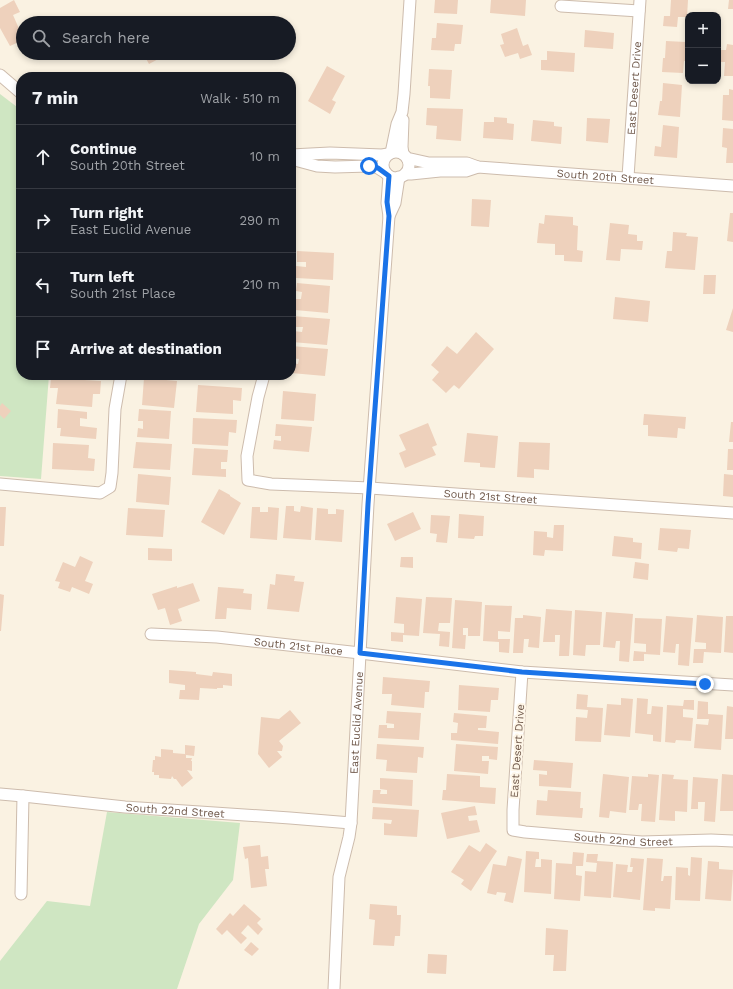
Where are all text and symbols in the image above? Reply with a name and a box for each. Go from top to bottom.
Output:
map controls [685,12,721,84]
button: + [685,12,721,48]
search box [16,16,296,60]
icon: search [30,27,52,49]
text: Search here [62,29,150,47]
street label: East Desert Drive [625,41,644,136]
button: − [685,48,721,84]
text: 7 min [32,88,78,108]
text: Walk · 510 m [200,91,280,106]
text: Continue [70,140,137,158]
icon: ahead [32,146,54,168]
text: 10 m [250,149,280,164]
route start [360,157,378,175]
text: South 20th Street [70,158,185,173]
street label: South 20th Street [556,167,655,187]
text: Turn right [70,204,143,222]
icon: right [32,210,54,232]
text: 290 m [239,213,280,228]
text: East Euclid Avenue [70,222,191,237]
text: Turn left [70,268,134,286]
icon: left [32,274,54,296]
text: 210 m [242,277,280,292]
text: South 21st Place [70,286,176,301]
icon: arrive [32,338,54,360]
text: Arrive at destination [70,340,222,358]
street label: South 21st Street [443,487,538,507]
street label: South 21st Place [253,635,344,658]
street label: East Euclid Avenue [348,671,366,774]
route end [696,675,714,693]
street label: East Desert Drive [508,704,527,798]
street label: South 22nd Street [125,801,225,821]
street label: South 22nd Street [573,830,673,849]

